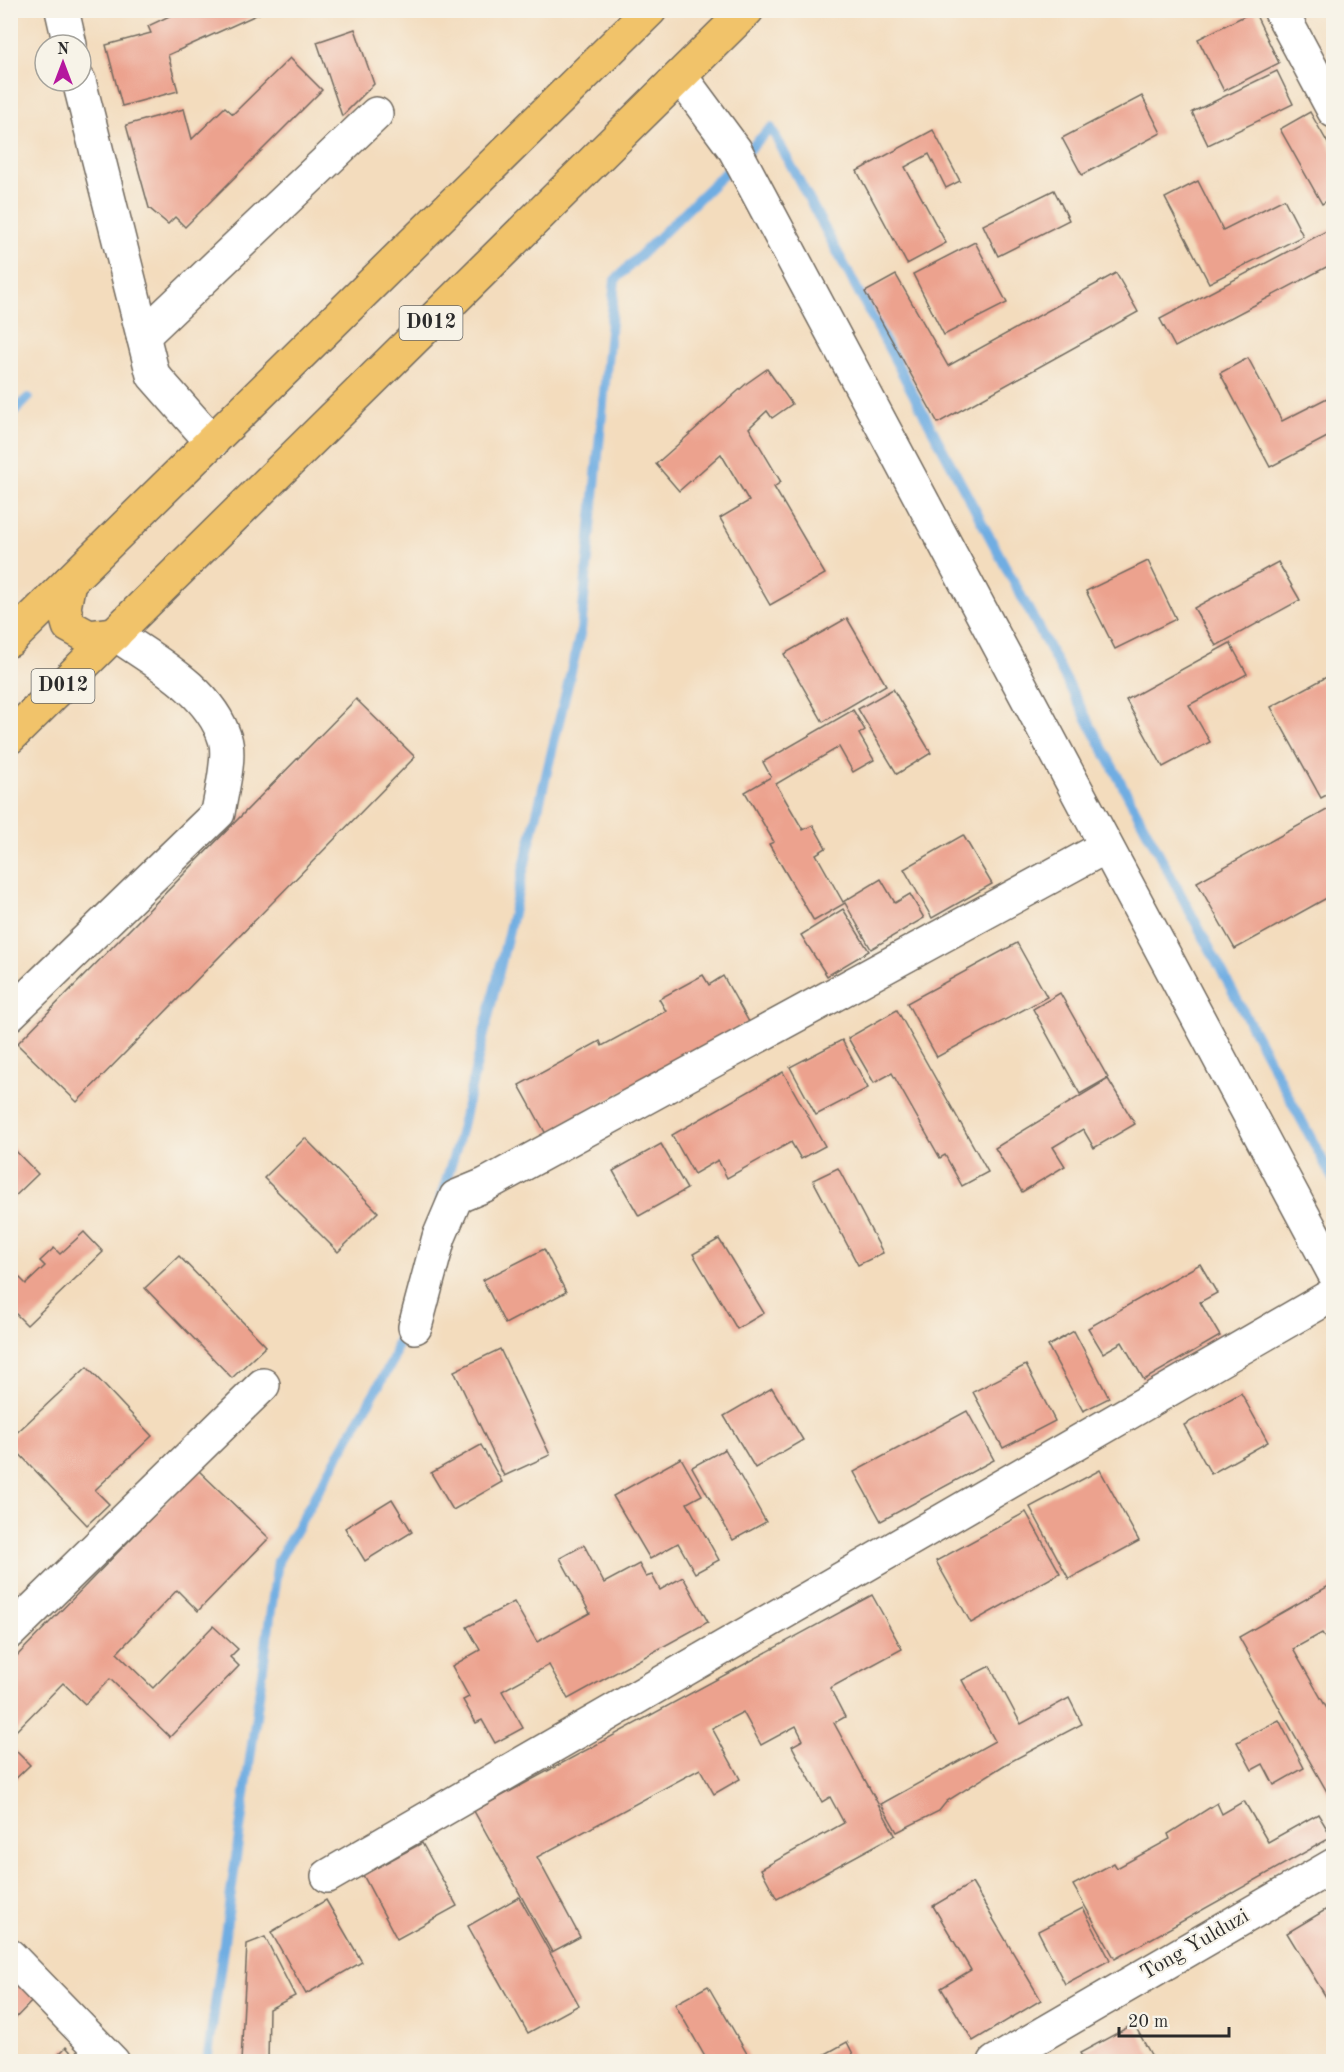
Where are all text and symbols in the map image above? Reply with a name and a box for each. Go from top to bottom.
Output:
north arrow [33,33,93,93]
text: N [57,42,70,58]
road number: D012 [400,306,462,340]
road number: D012 [32,669,94,703]
street label: Tong Yulduzi [1137,1906,1253,1984]
scale bar [1119,2000,1228,2038]
text: 20 m [1128,2013,1168,2031]

